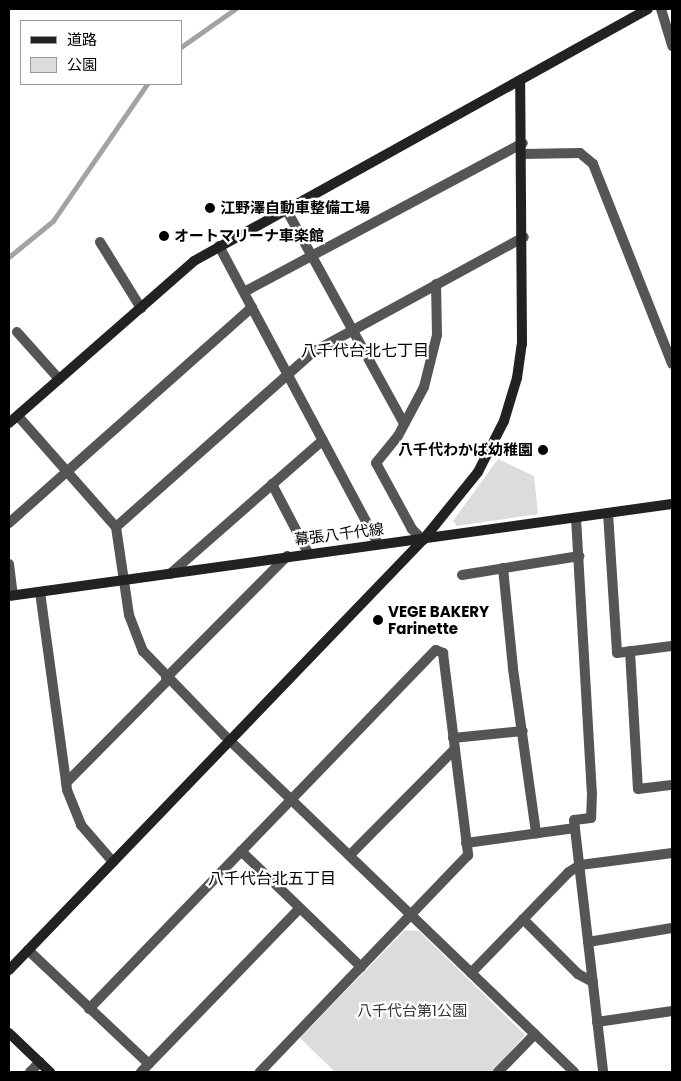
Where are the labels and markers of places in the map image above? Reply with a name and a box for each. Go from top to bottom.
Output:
place label: 江野澤自動車整備工場 [220,199,370,217]
marker: 江野澤自動車整備工場 [204,202,216,214]
place label: オートマリーナ車楽館 [174,227,324,245]
marker: オートマリーナ車楽館 [158,230,170,242]
place label: 八千代わかば幼稚園 [398,441,533,459]
marker: 八千代わかば幼稚園 [537,444,549,456]
place label: VEGE BAKERY Farinette [388,602,489,637]
marker: VEGE BAKERY Farinette [372,614,384,626]

